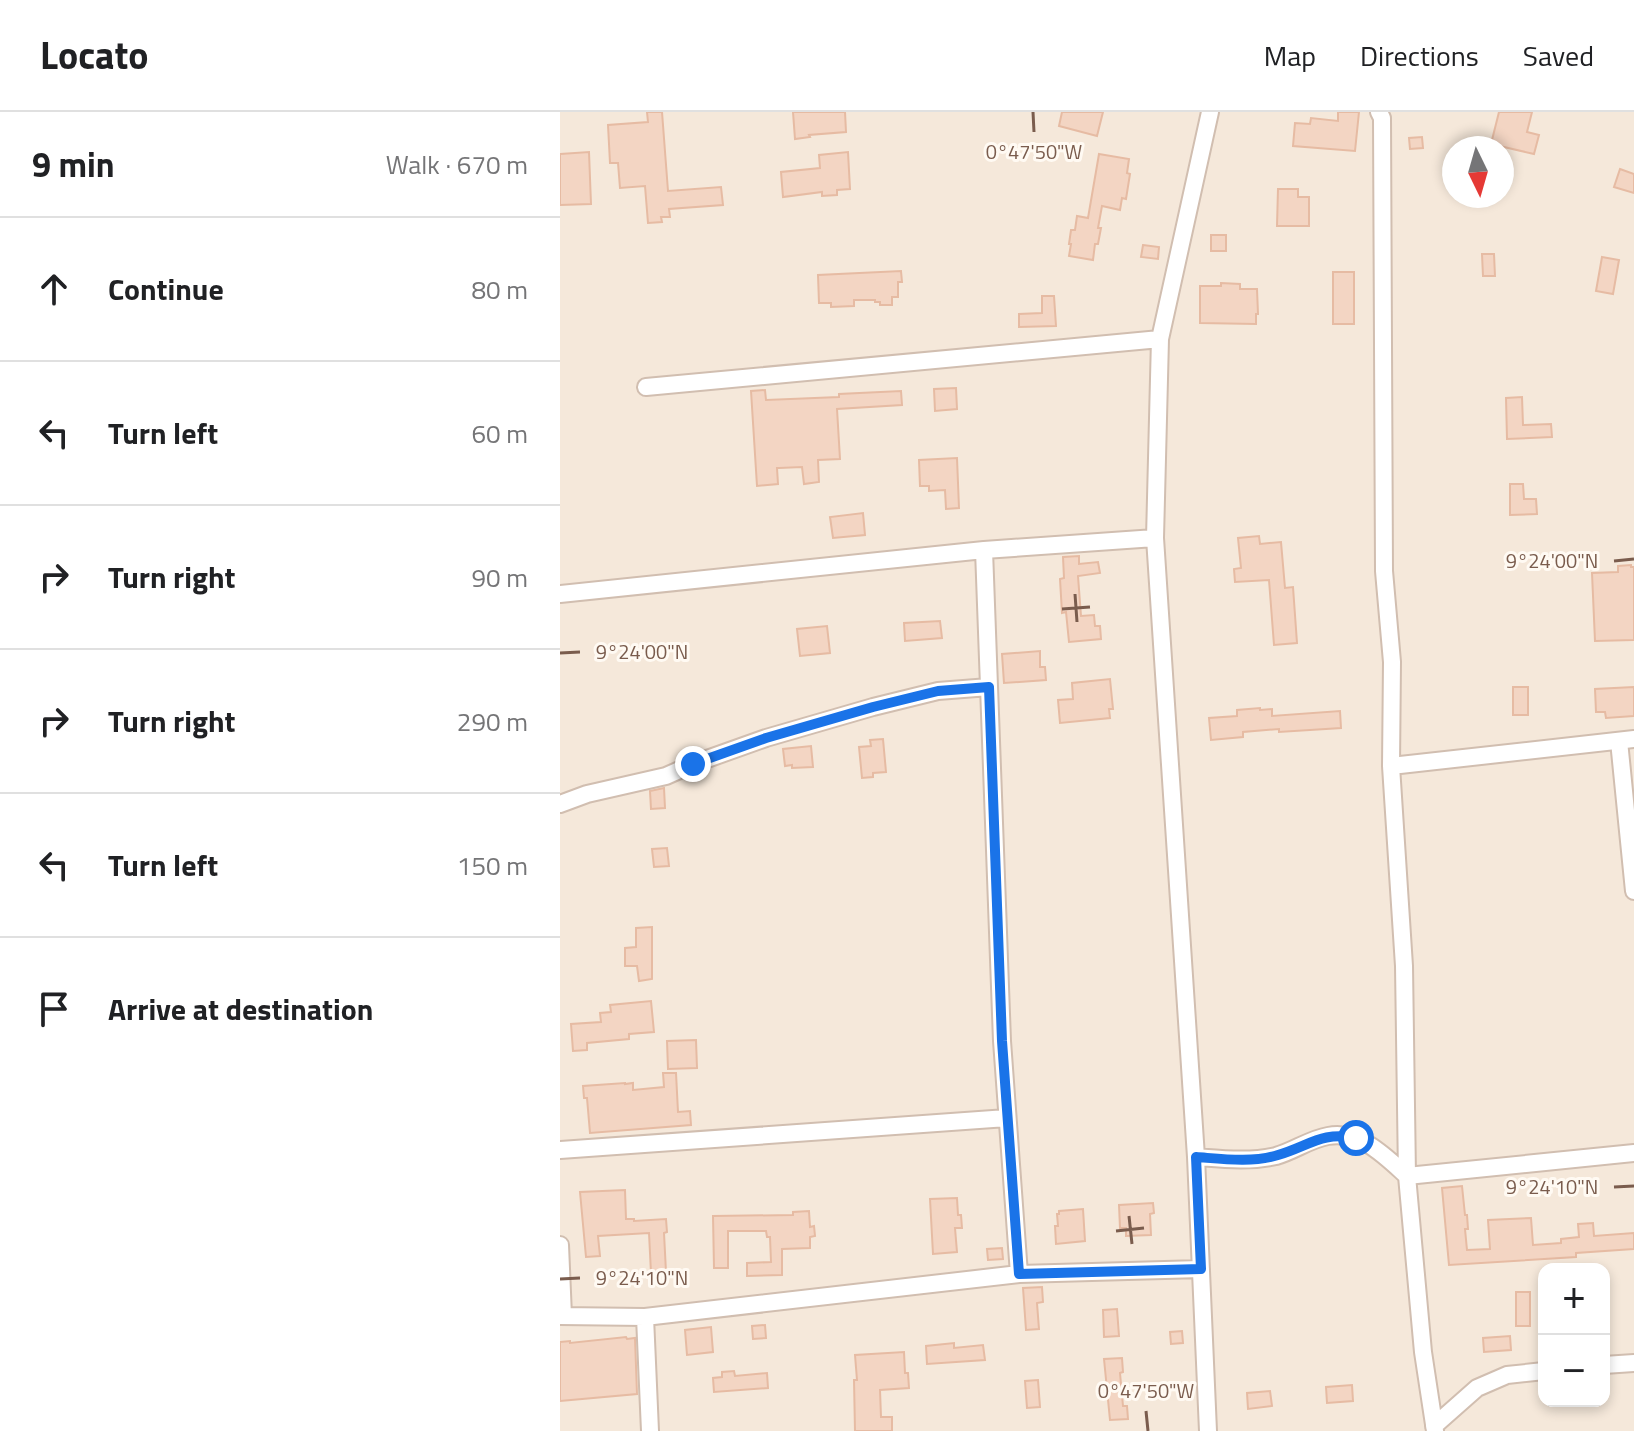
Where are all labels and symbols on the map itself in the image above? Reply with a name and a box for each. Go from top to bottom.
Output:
text: 0°47'50"W [986,136,1083,167]
north arrow [1442,136,1514,208]
text: 9°24'00"N [1506,545,1598,576]
text: 9°24'00"N [596,636,688,667]
route end [675,746,711,782]
route start [1338,1120,1374,1156]
text: 9°24'10"N [1506,1171,1598,1202]
text: 9°24'10"N [596,1262,688,1293]
text: 0°47'50"W [1098,1375,1195,1406]

